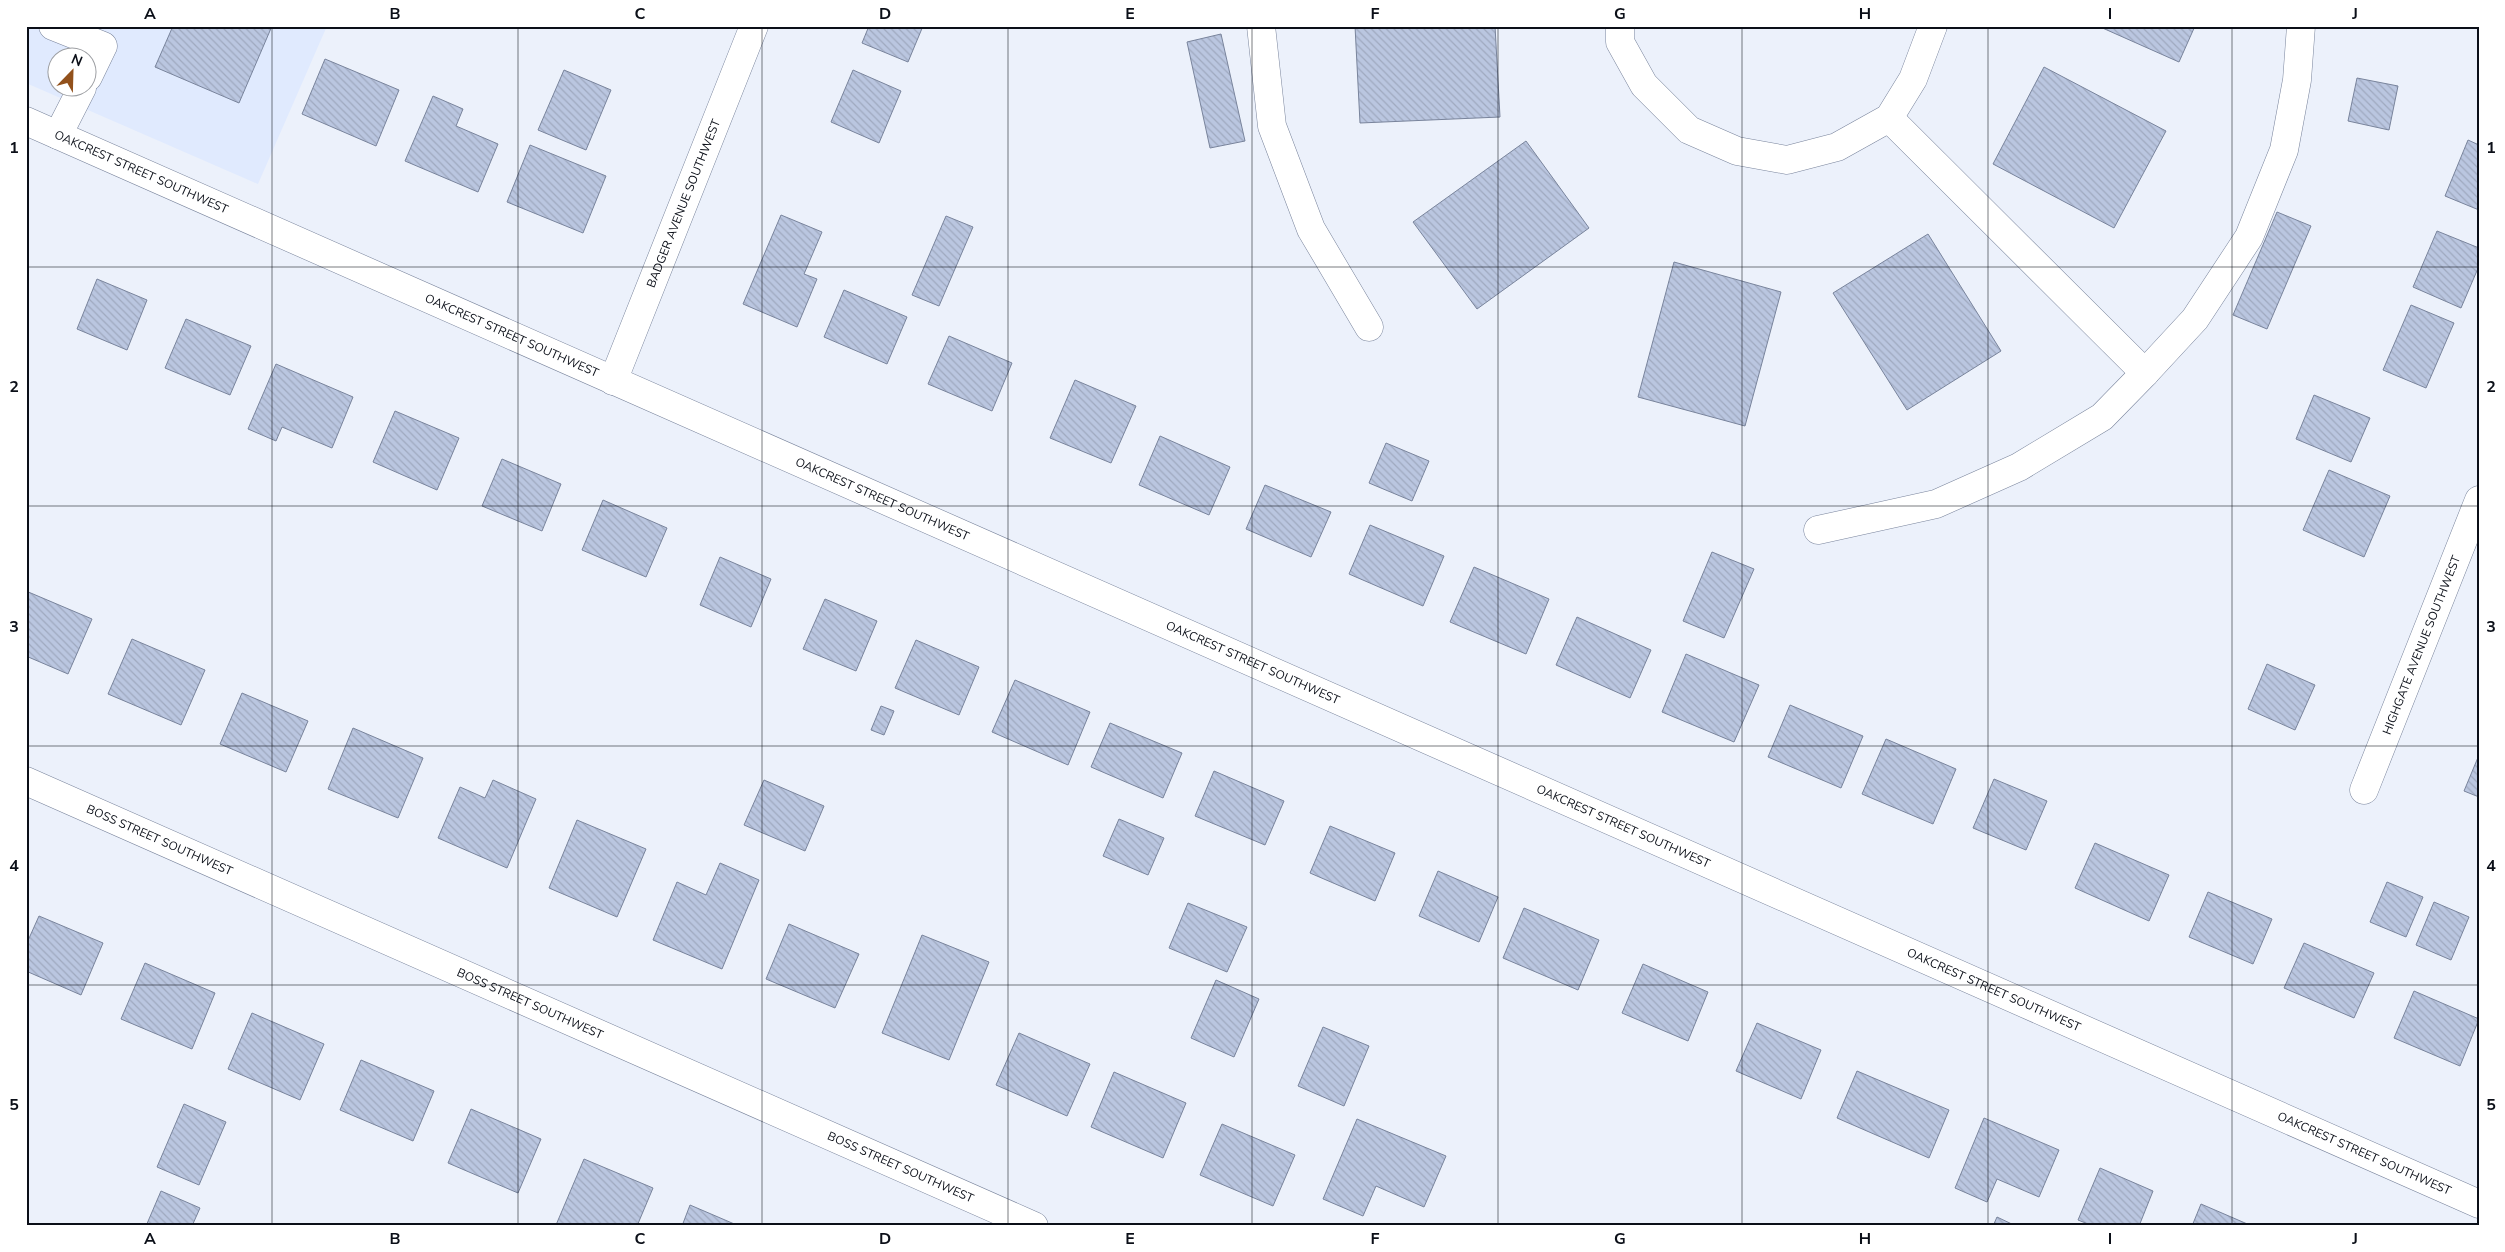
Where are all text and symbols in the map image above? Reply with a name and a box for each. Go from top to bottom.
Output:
text: A [144,3,156,25]
text: B [389,3,401,25]
text: C [635,3,646,25]
text: D [879,3,891,25]
text: E [1125,3,1135,25]
text: F [1371,3,1380,25]
text: G [1614,3,1626,25]
text: H [1859,3,1871,25]
text: I [2108,3,2112,25]
text: J [2351,3,2358,25]
north arrow [48,48,98,98]
text: N [68,50,85,71]
street label: BADGER AVENUE SOUTHWEST [643,116,724,290]
street label: OAKCREST STREET SOUTHWEST [52,127,231,218]
text: 1 [9,137,19,159]
text: 1 [2486,137,2496,159]
street label: OAKCREST STREET SOUTHWEST [422,290,602,381]
text: 2 [9,376,19,398]
text: 2 [2486,376,2496,398]
street label: OAKCREST STREET SOUTHWEST [793,454,972,545]
street label: HIGHGATE AVENUE SOUTHWEST [2379,552,2464,737]
text: 3 [9,616,19,638]
text: 3 [2486,616,2496,638]
street label: OAKCREST STREET SOUTHWEST [1163,617,1343,708]
street label: OAKCREST STREET SOUTHWEST [1534,781,1713,872]
street label: BOSS STREET SOUTHWEST [84,801,236,880]
text: 4 [9,855,19,877]
text: 4 [2486,855,2496,877]
street label: OAKCREST STREET SOUTHWEST [1904,944,2084,1035]
street label: BOSS STREET SOUTHWEST [454,964,606,1043]
text: 5 [9,1094,19,1116]
text: 5 [2486,1094,2496,1116]
street label: OAKCREST STREET SOUTHWEST [2275,1108,2454,1199]
street label: BOSS STREET SOUTHWEST [825,1128,977,1207]
text: A [144,1228,156,1250]
text: B [389,1228,401,1250]
text: C [635,1228,646,1250]
text: D [879,1228,891,1250]
text: E [1125,1228,1135,1250]
text: F [1371,1228,1380,1250]
text: G [1614,1228,1626,1250]
text: H [1859,1228,1871,1250]
text: I [2108,1228,2112,1250]
text: J [2351,1228,2358,1250]

